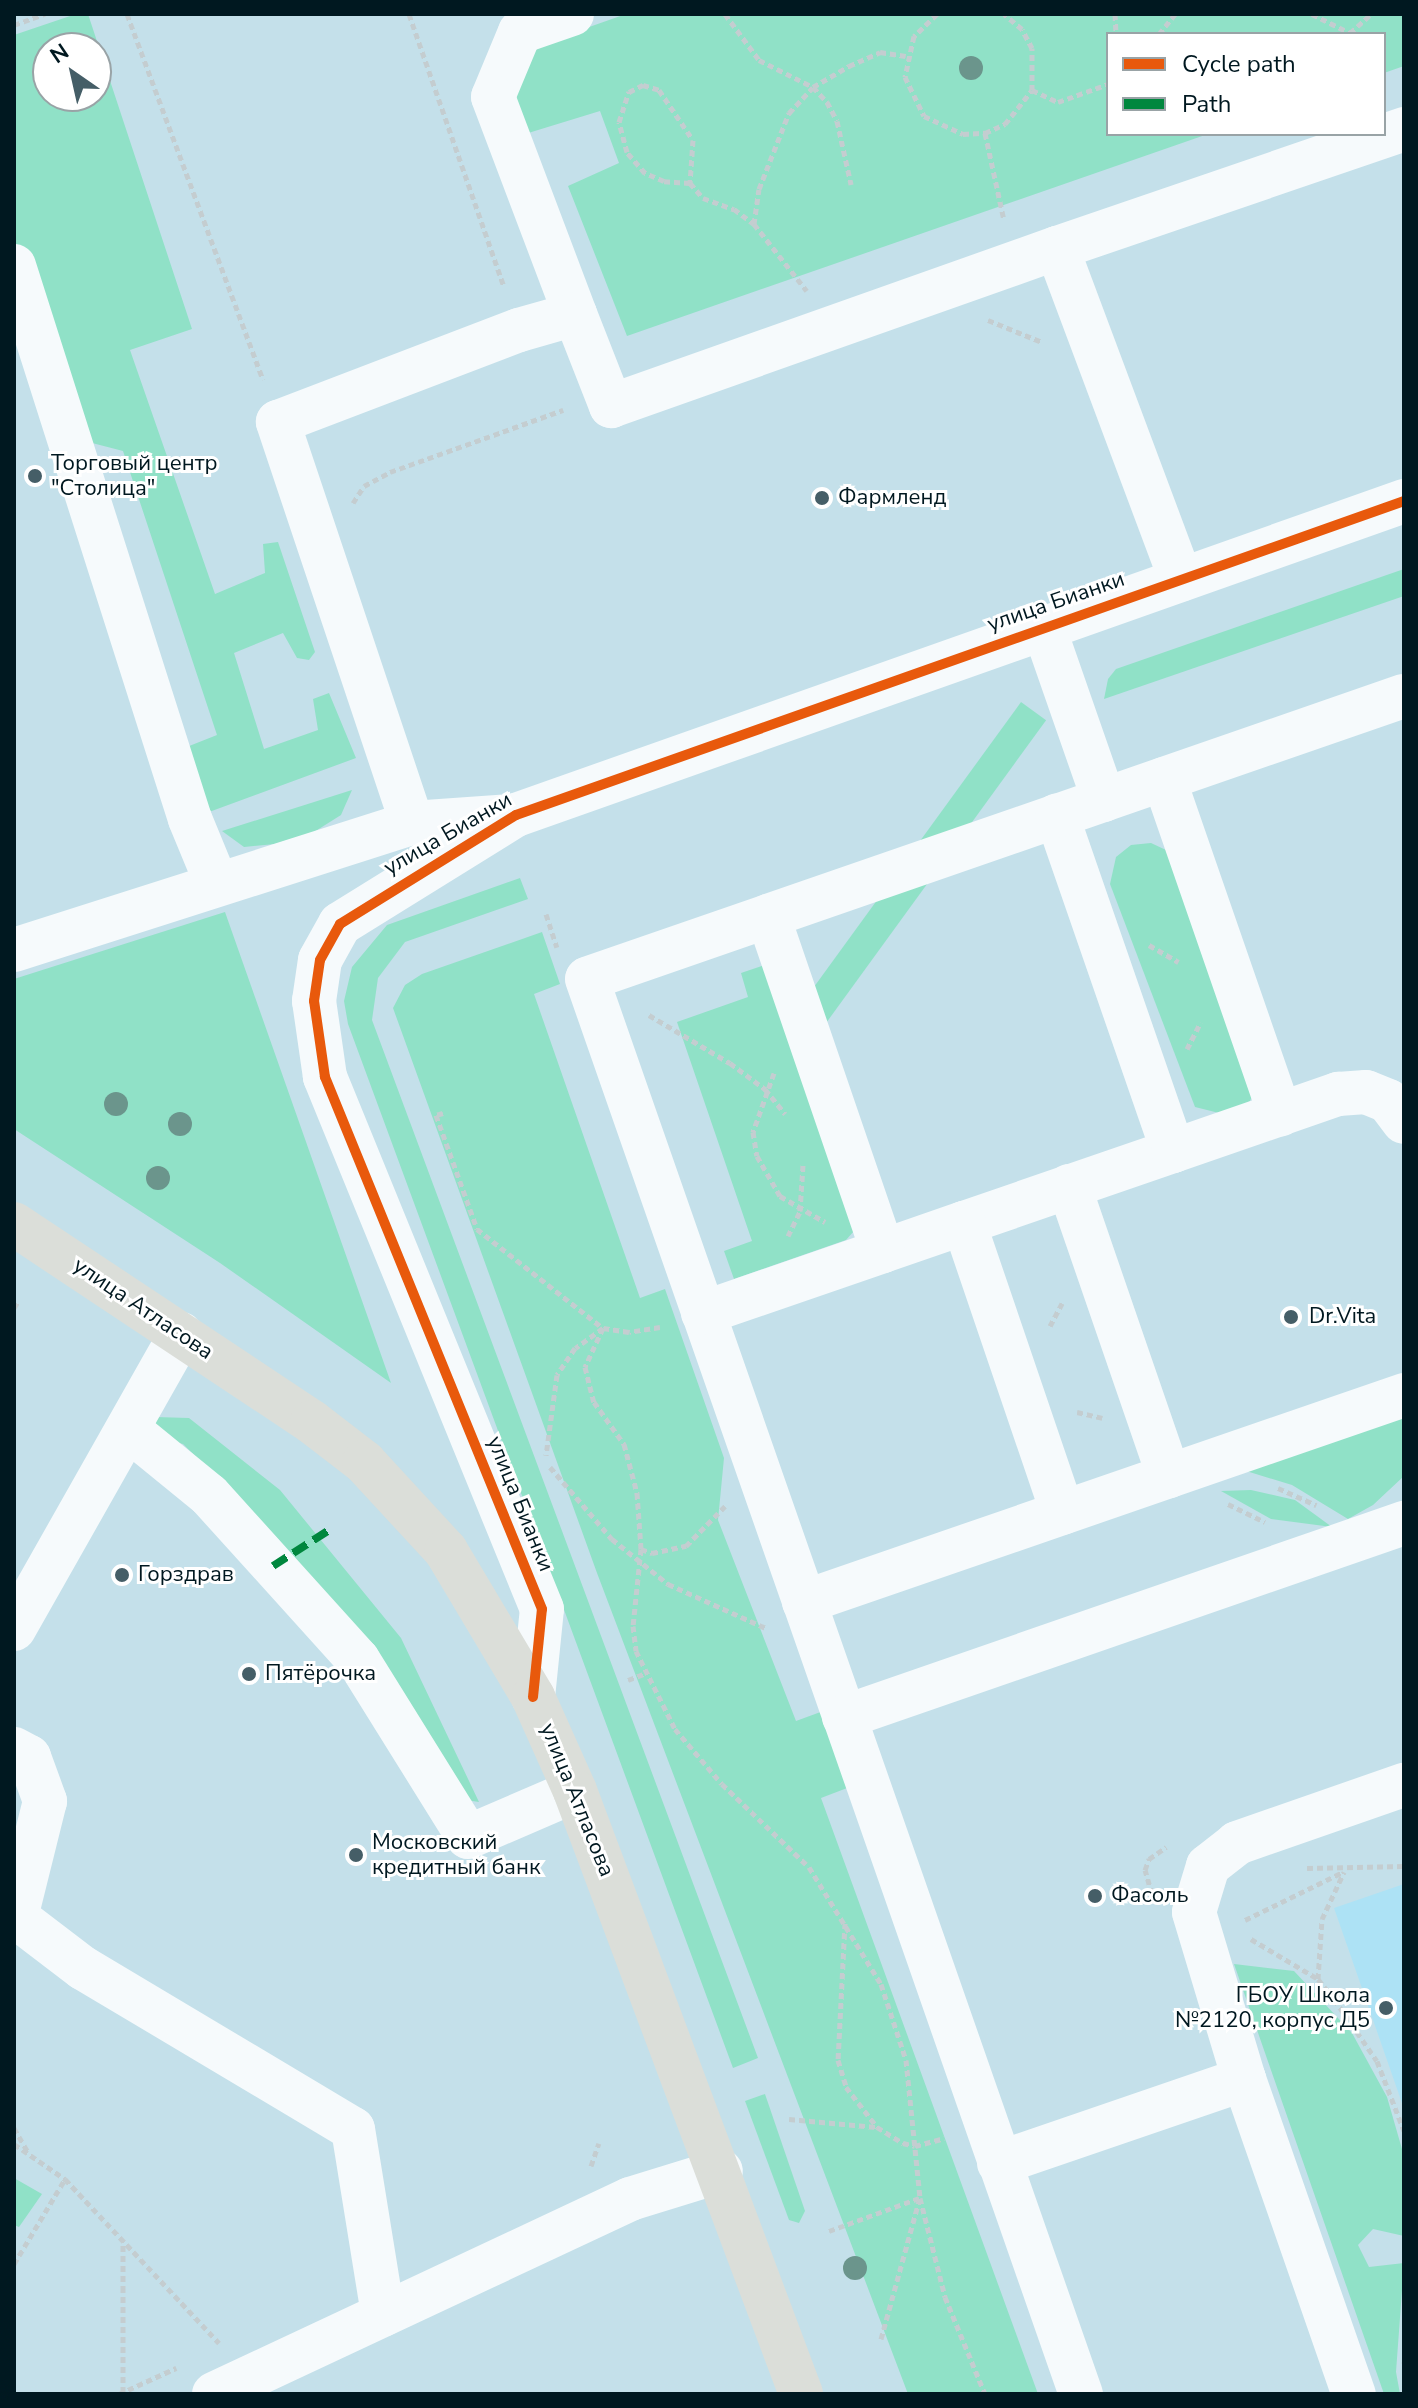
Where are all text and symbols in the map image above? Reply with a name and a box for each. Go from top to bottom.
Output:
north arrow [32,32,112,112]
legend [1106,32,1386,136]
text: N [44,37,75,71]
text: Cycle path [1182,48,1296,80]
text: Path [1182,88,1231,120]
place label: Торговый центр "Столица" [51,450,217,502]
marker: Торговый центр "Столица" [26,467,44,485]
place label: Фармленд [838,485,946,511]
marker: Фармленд [813,489,831,507]
street label: улица Бианки [984,566,1128,638]
street label: улица Бианки [379,787,517,881]
street label: улица Атласова [68,1252,218,1366]
place label: Dr.Vita [1309,1304,1376,1330]
marker: Dr.Vita [1280,1306,1302,1328]
street label: улица Бианки [481,1432,559,1576]
place label: Горздрав [138,1562,234,1588]
marker: Горздрав [113,1566,131,1584]
place label: Пятёрочка [265,1661,376,1687]
marker: Пятёрочка [240,1665,258,1683]
street label: улица Атласова [534,1719,620,1881]
place label: Московский кредитный банк [372,1829,540,1880]
marker: Московский кредитный банк [347,1846,365,1864]
place label: Фасоль [1111,1883,1189,1909]
marker: Фасоль [1086,1887,1104,1905]
place label: ГБОУ Школа №2120, корпус Д5 [1175,1982,1370,2034]
marker: ГБОУ Школа №2120, корпус Д5 [1377,1999,1395,2017]

